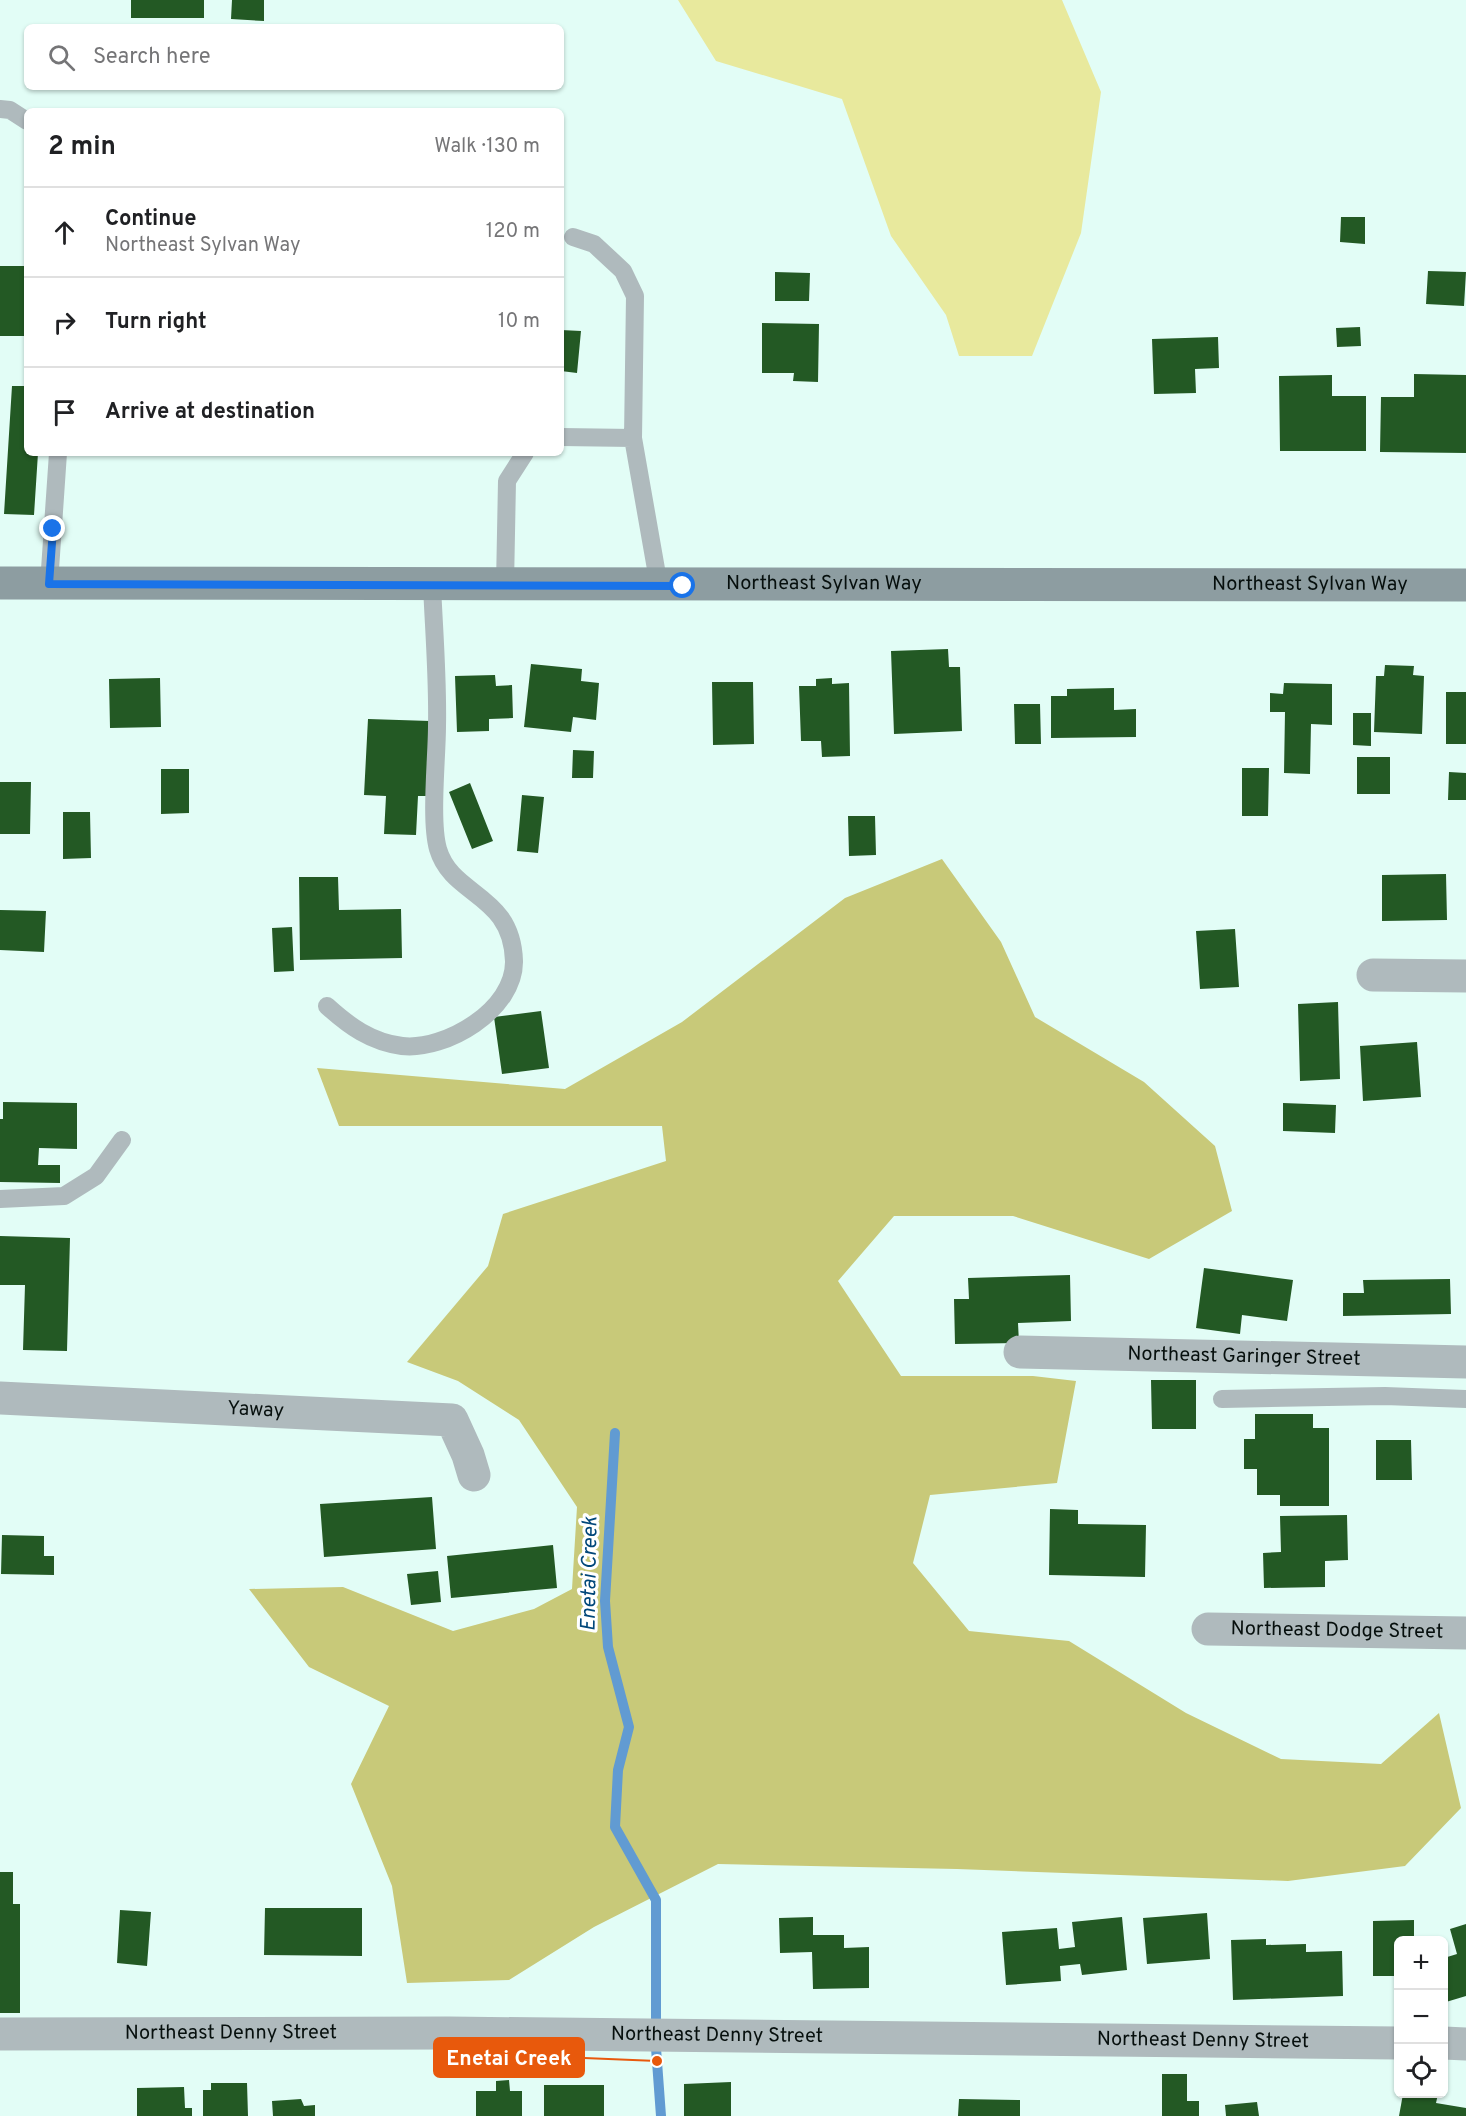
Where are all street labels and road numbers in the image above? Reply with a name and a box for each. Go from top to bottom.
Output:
street label: Northeast Sylvan Way [726,571,922,597]
street label: Northeast Sylvan Way [1212,572,1408,598]
street label: Northeast Garinger Street [1127,1341,1361,1373]
street label: Yaway [227,1396,285,1425]
street label: Northeast Dodge Street [1230,1616,1444,1646]
street label: Northeast Denny Street [125,2020,337,2047]
street label: Northeast Denny Street [611,2022,823,2050]
street label: Northeast Denny Street [1097,2027,1309,2055]

